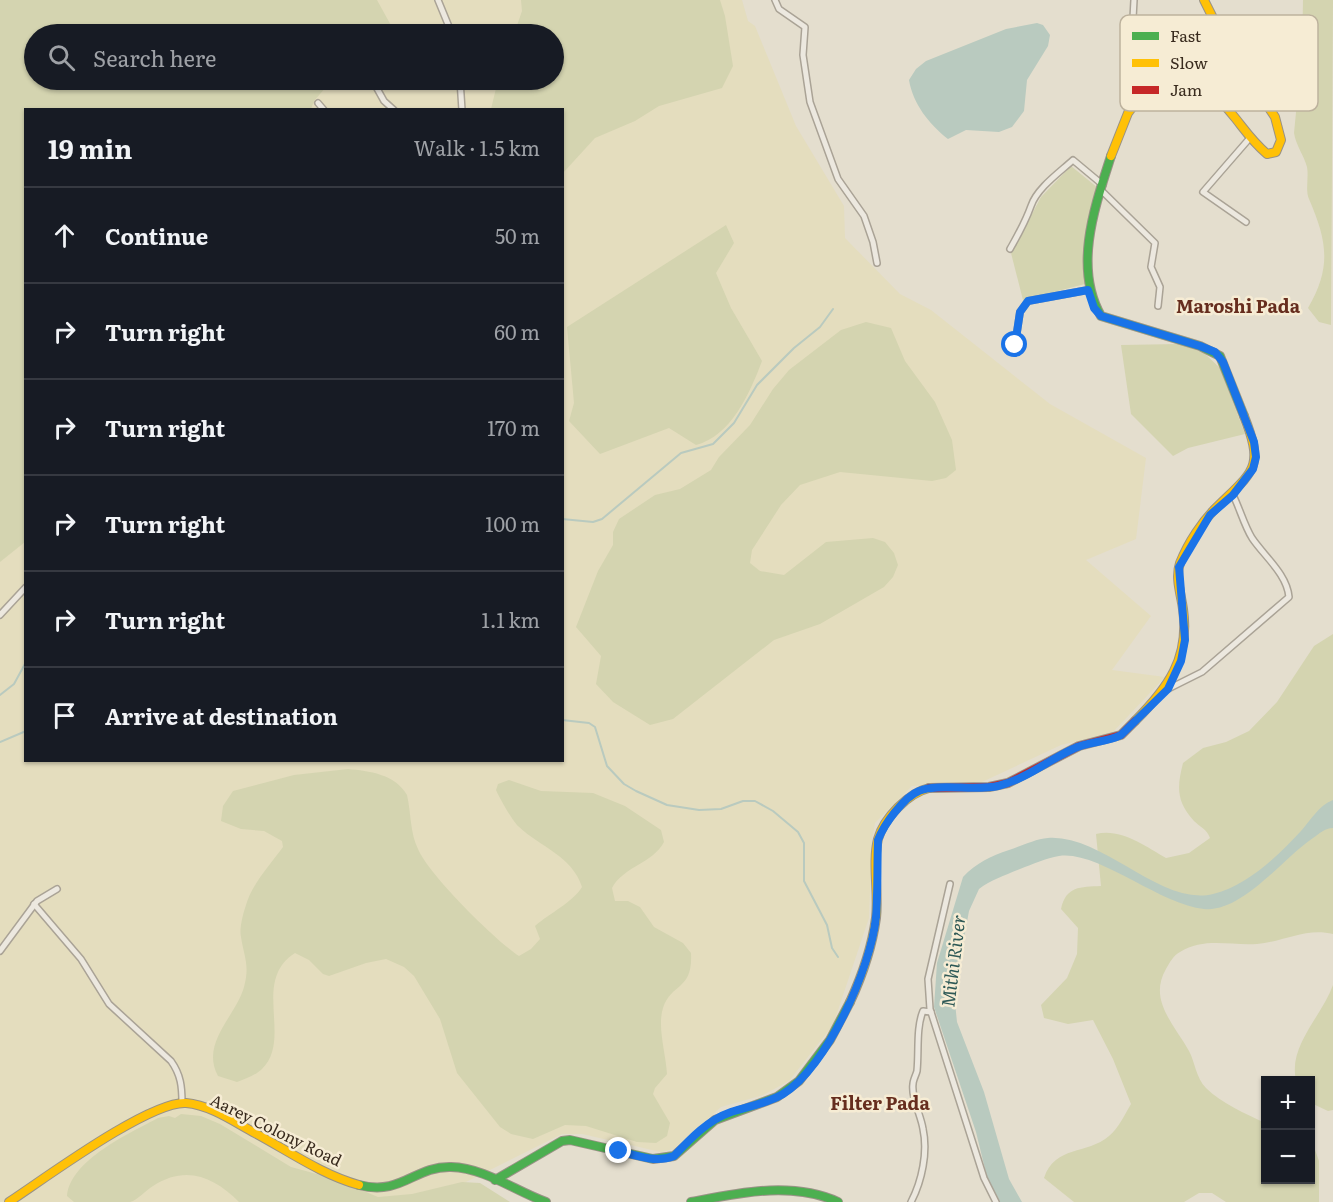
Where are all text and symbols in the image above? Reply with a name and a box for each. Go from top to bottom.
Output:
legend [1120,15,1318,111]
text: Fast [1170,23,1202,47]
search box [24,24,564,90]
icon: search [45,41,78,74]
text: Search here [93,41,216,74]
text: Slow [1170,50,1208,74]
text: Jam [1170,77,1203,101]
text: 19 min [48,128,132,167]
text: Walk · 1.5 km [414,132,540,162]
icon: ahead [48,219,81,252]
text: Continue [105,219,208,252]
text: 50 m [495,220,540,250]
district label: Maroshi Pada [1176,292,1301,319]
icon: right [48,315,81,348]
text: Turn right [105,315,225,348]
text: 60 m [494,316,540,346]
route start [1001,331,1027,357]
icon: right [48,411,81,444]
text: Turn right [105,411,225,444]
text: 170 m [487,412,540,442]
icon: right [48,507,81,540]
text: Turn right [105,507,225,540]
text: 100 m [485,508,540,538]
icon: right [48,603,81,636]
text: Turn right [105,603,225,636]
text: 1.1 km [482,604,540,634]
icon: arrive [48,699,81,732]
text: Arrive at destination [105,699,338,732]
water label: Mithi River [933,913,972,1009]
map controls [1261,1076,1315,1184]
button: + [1261,1076,1315,1130]
street label: Aarey Colony Road [207,1087,347,1171]
district label: Filter Pada [830,1089,930,1116]
button: − [1261,1130,1315,1184]
route end [605,1137,631,1163]

